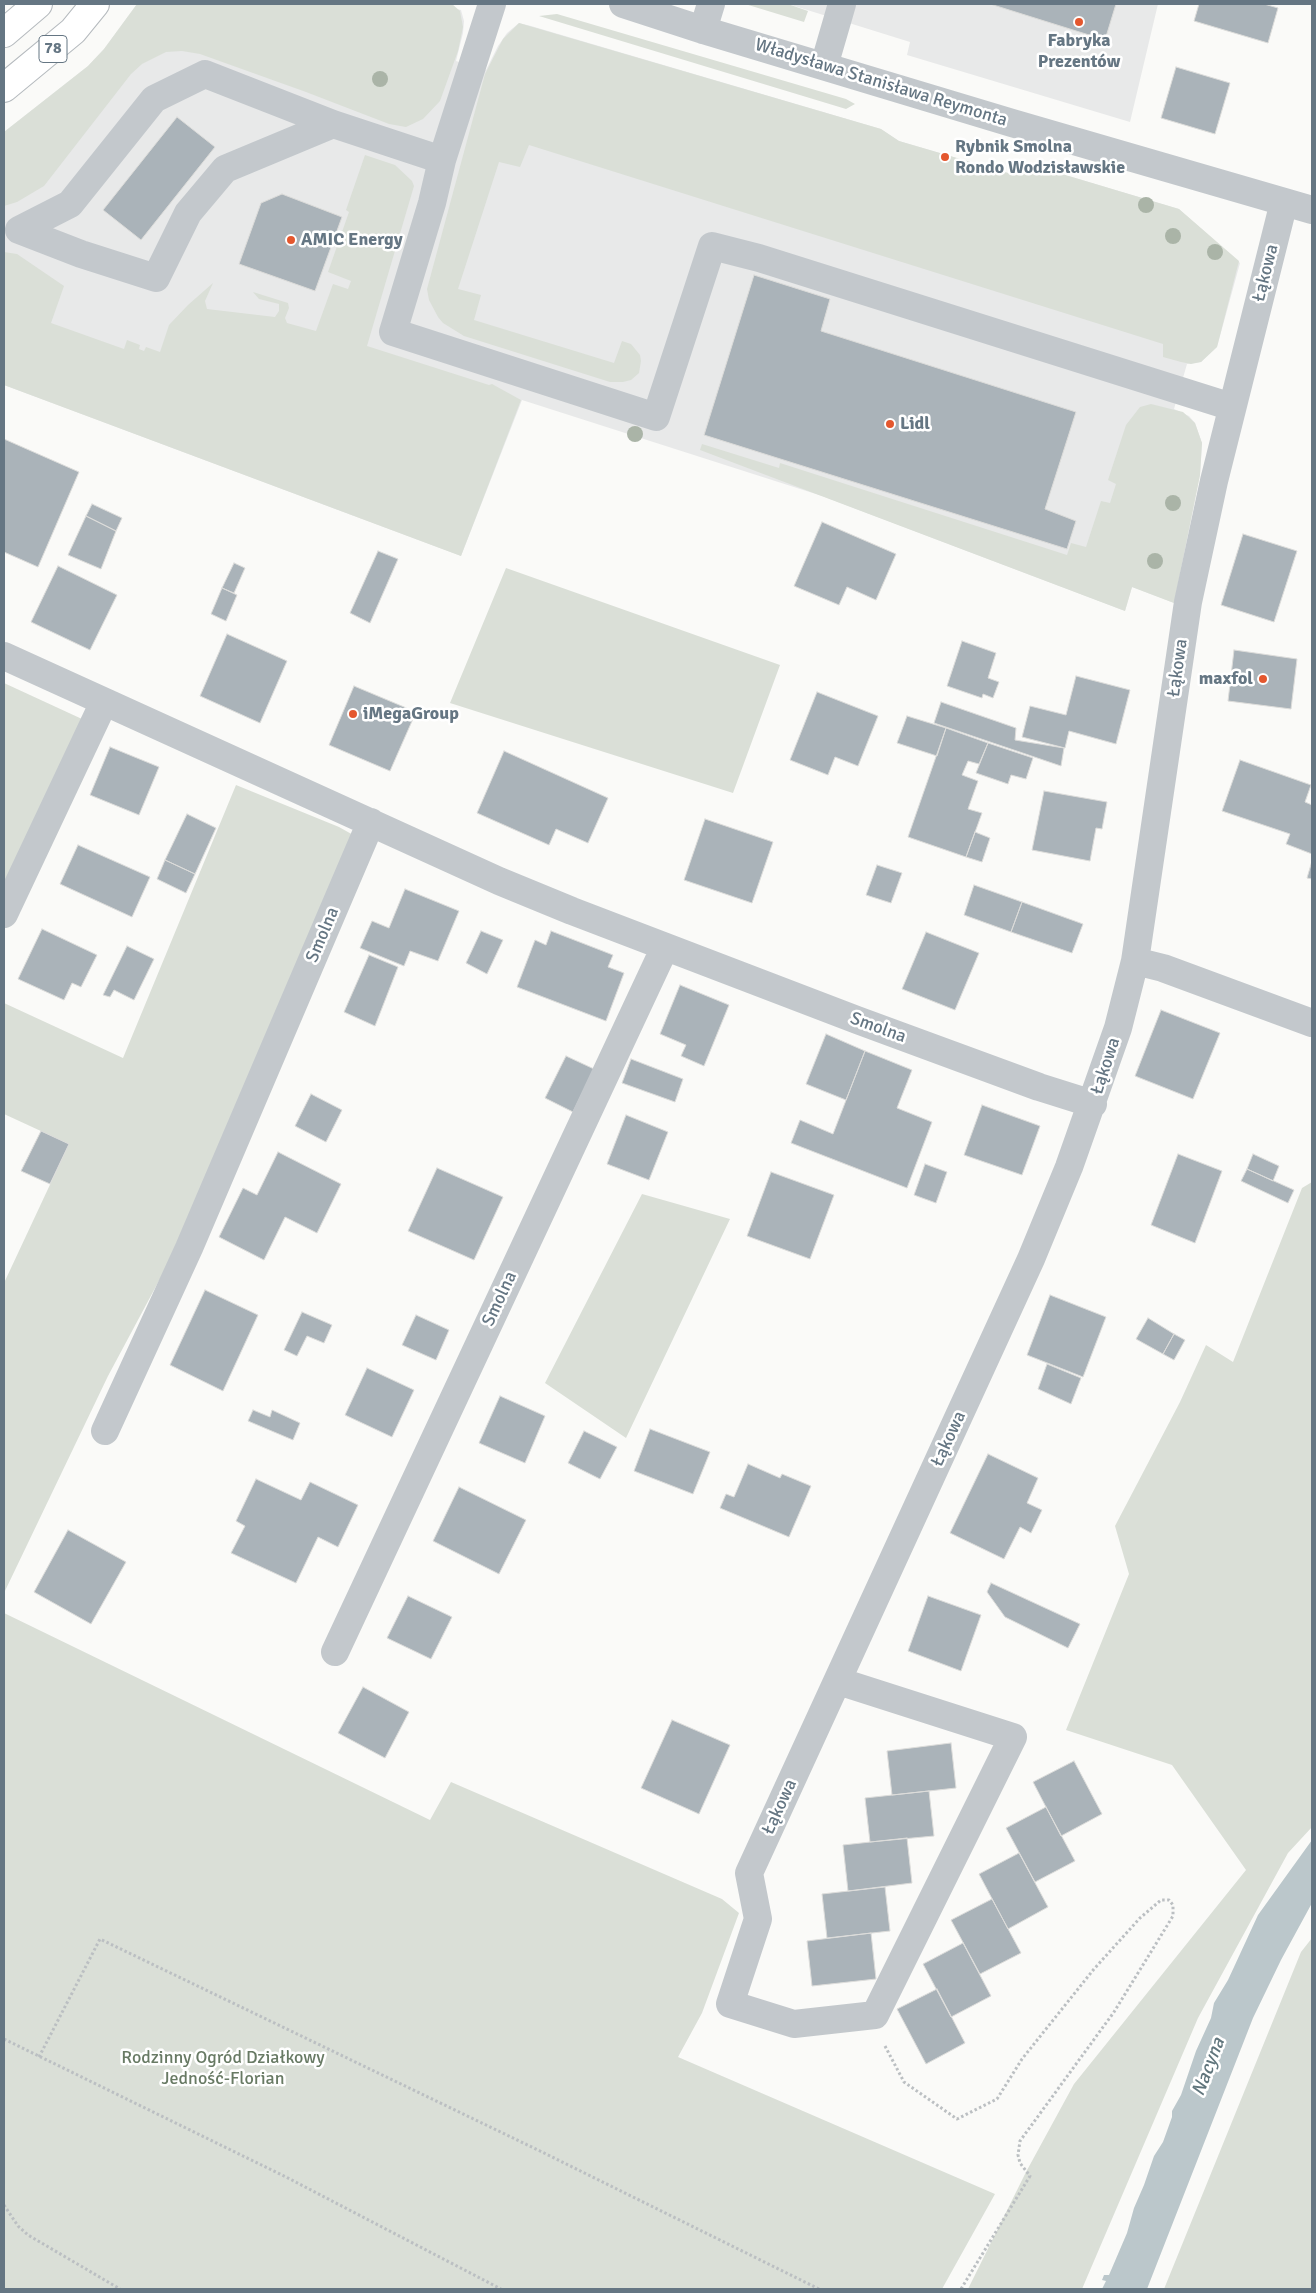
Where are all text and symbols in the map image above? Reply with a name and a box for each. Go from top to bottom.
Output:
marker: Fabryka Prezentów [1073,16,1085,28]
place label: Fabryka Prezentów [1038,30,1120,72]
street label: Władysława Stanisława Reymonta [752,34,1010,132]
road number: 78 [39,36,67,62]
place label: Rybnik Smolna Rondo Wodzisławskie [955,136,1125,178]
marker: Rybnik Smolna Rondo Wodzisławskie [939,151,951,163]
place label: AMIC Energy [301,229,403,251]
marker: AMIC Energy [285,234,297,246]
street label: Łąkowa [1248,242,1284,304]
place label: Lidl [900,413,930,435]
marker: Lidl [884,418,896,430]
street label: Łąkowa [1163,638,1193,698]
place label: maxfol [1199,668,1253,690]
marker: maxfol [1257,673,1269,685]
place label: iMegaGroup [363,703,459,725]
marker: iMegaGroup [347,708,359,720]
street label: Smolna [302,904,344,966]
street label: Smolna [847,1008,909,1048]
street label: Łąkowa [1087,1035,1125,1097]
street label: Smolna [478,1268,522,1330]
street label: Łąkowa [927,1408,971,1470]
street label: Łąkowa [758,1776,802,1838]
water label: Nacyna [1188,2035,1230,2099]
park label: Rodzinny Ogród Działkowy Jedność-Florian [121,2047,325,2090]

